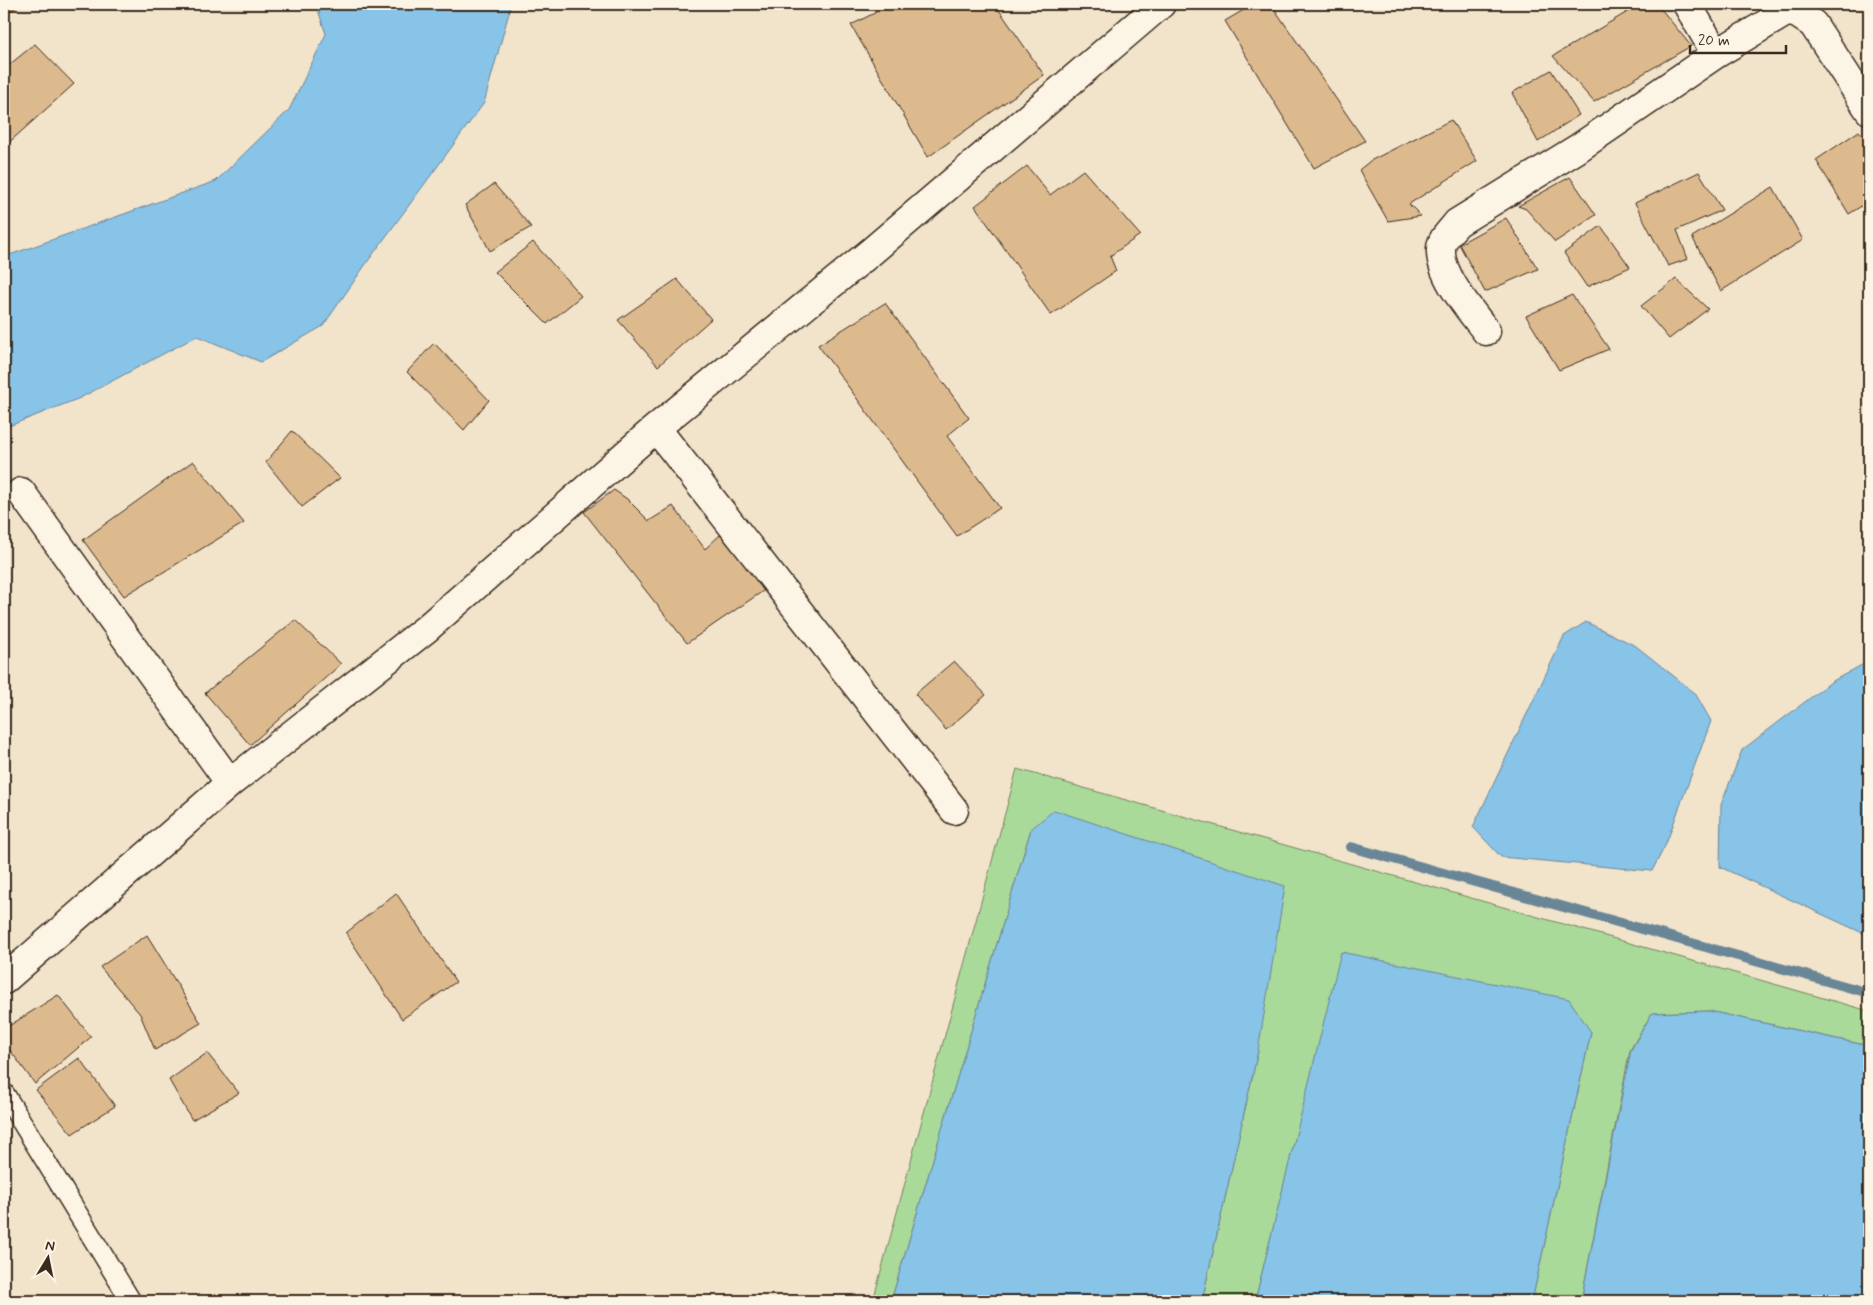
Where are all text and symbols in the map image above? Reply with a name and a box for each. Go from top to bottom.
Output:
scale bar [1690,22,1787,54]
text: 20 m [1698,31,1730,51]
north arrow [22,1232,72,1282]
text: N [44,1237,56,1256]

